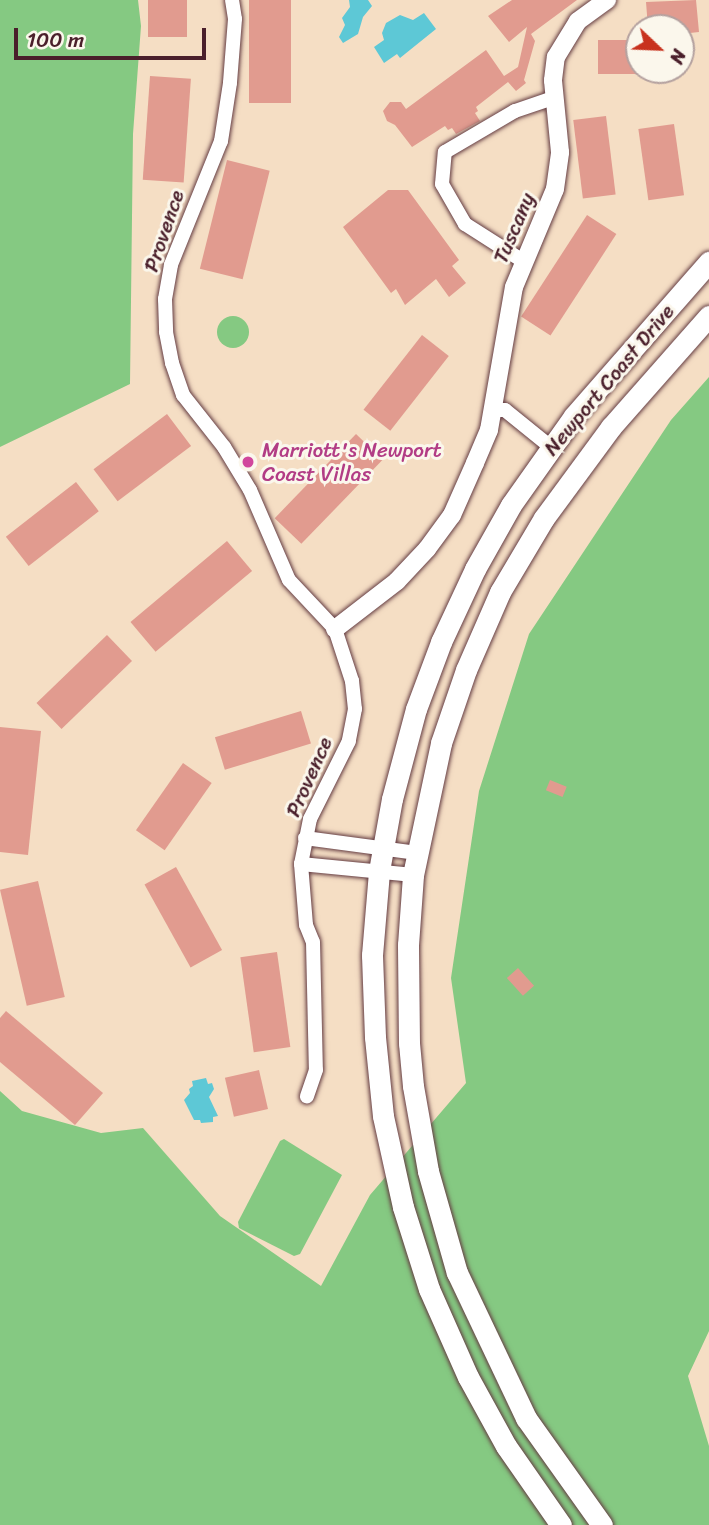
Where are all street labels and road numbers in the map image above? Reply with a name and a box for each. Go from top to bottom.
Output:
street label: Provence [138,187,190,275]
street label: Tuscany [488,189,540,267]
street label: Newport Coast Drive [538,299,680,461]
street label: Provence [280,733,338,821]

